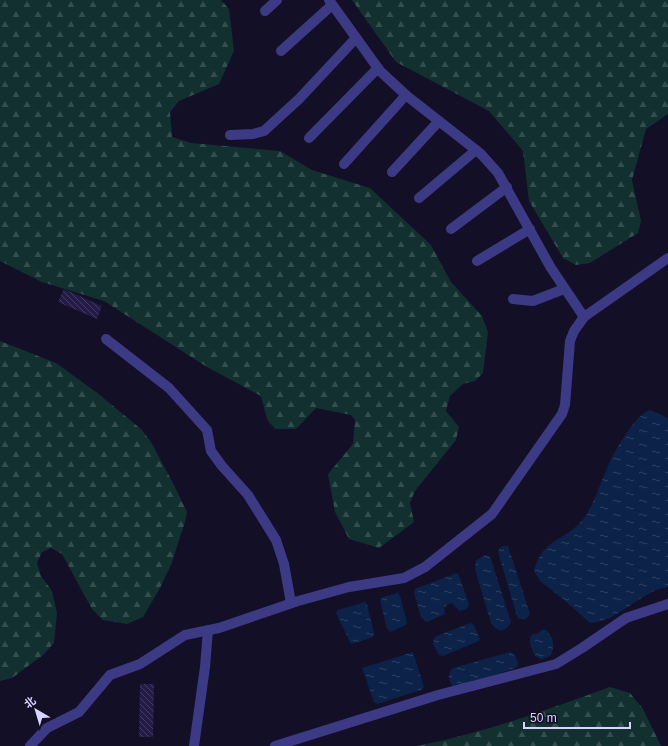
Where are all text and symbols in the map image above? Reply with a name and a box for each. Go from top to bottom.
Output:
north arrow [16,690,56,730]
text: 北 [22,694,38,710]
scale bar [524,704,630,730]
text: 50 m [530,711,557,725]

